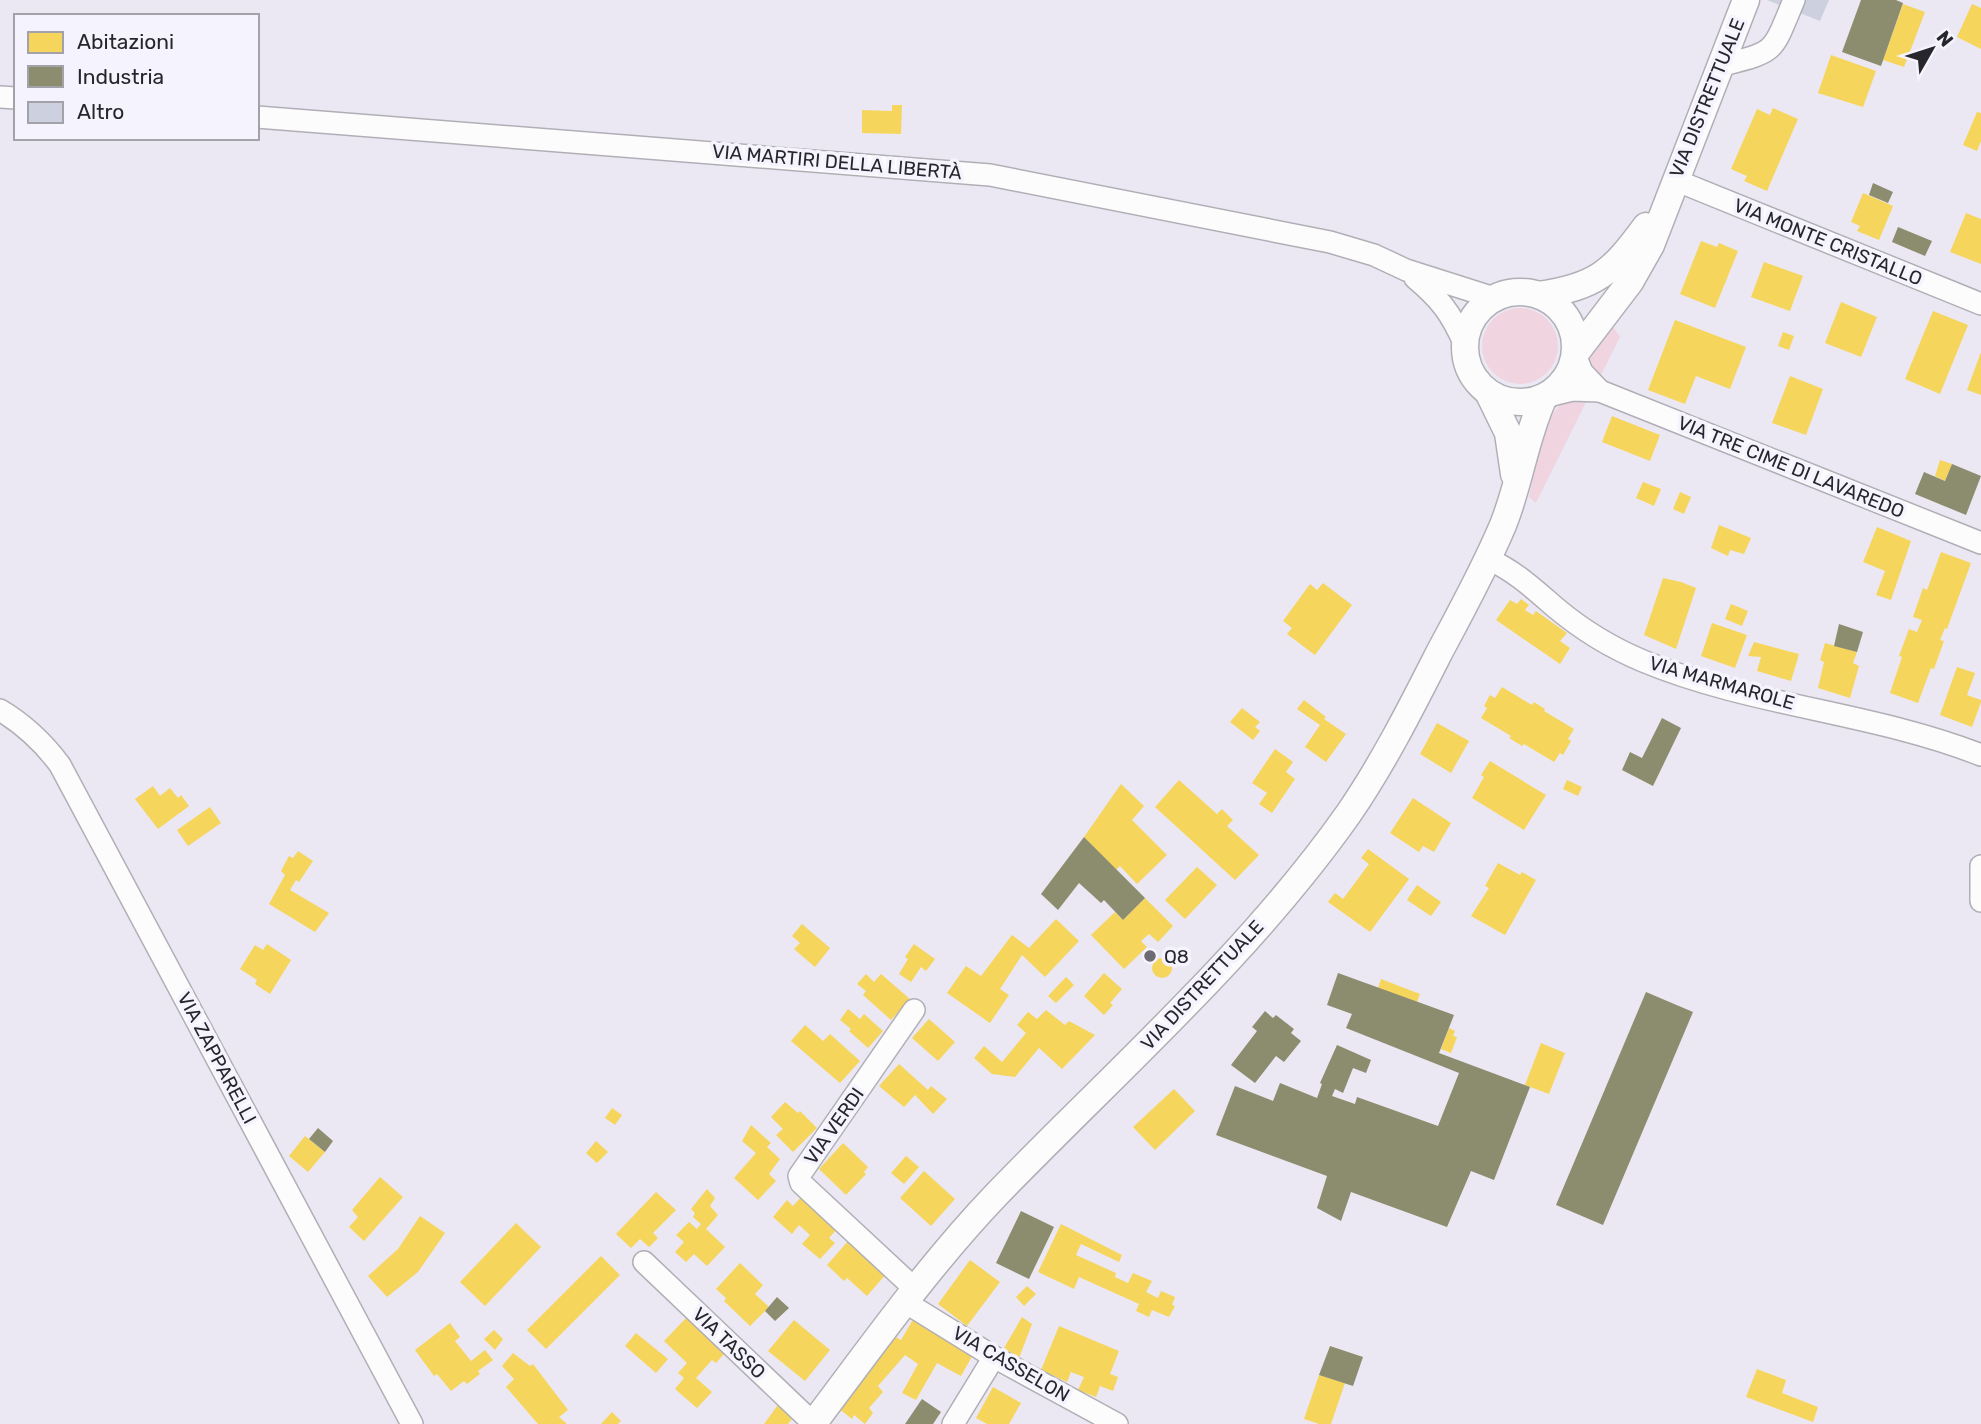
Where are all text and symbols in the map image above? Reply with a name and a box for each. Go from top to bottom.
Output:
legend [14,14,259,140]
north arrow [1897,14,1967,84]
street label: VIA DISTRETTUALE [1665,15,1749,181]
text: N [1932,26,1958,51]
text: Abitazioni [77,29,174,54]
text: Industria [77,64,164,89]
text: Altro [77,99,124,124]
street label: VIA MARTIRI DELLA LIBERTÀ [711,140,963,184]
street label: VIA MONTE CRISTALLO [1730,194,1926,290]
street label: VIA TRE CIME DI LAVAREDO [1674,411,1908,523]
street label: VIA MARMAROLE [1647,651,1797,715]
street label: VIA DISTRETTUALE [1136,915,1268,1055]
place label: Q8 [1164,945,1189,968]
marker: Q8 [1142,948,1158,964]
street label: VIA ZAPPARELLI [173,988,261,1128]
street label: VIA VERDI [799,1083,869,1169]
street label: VIA TASSO [688,1303,770,1383]
street label: VIA CASSELON [948,1321,1074,1407]

